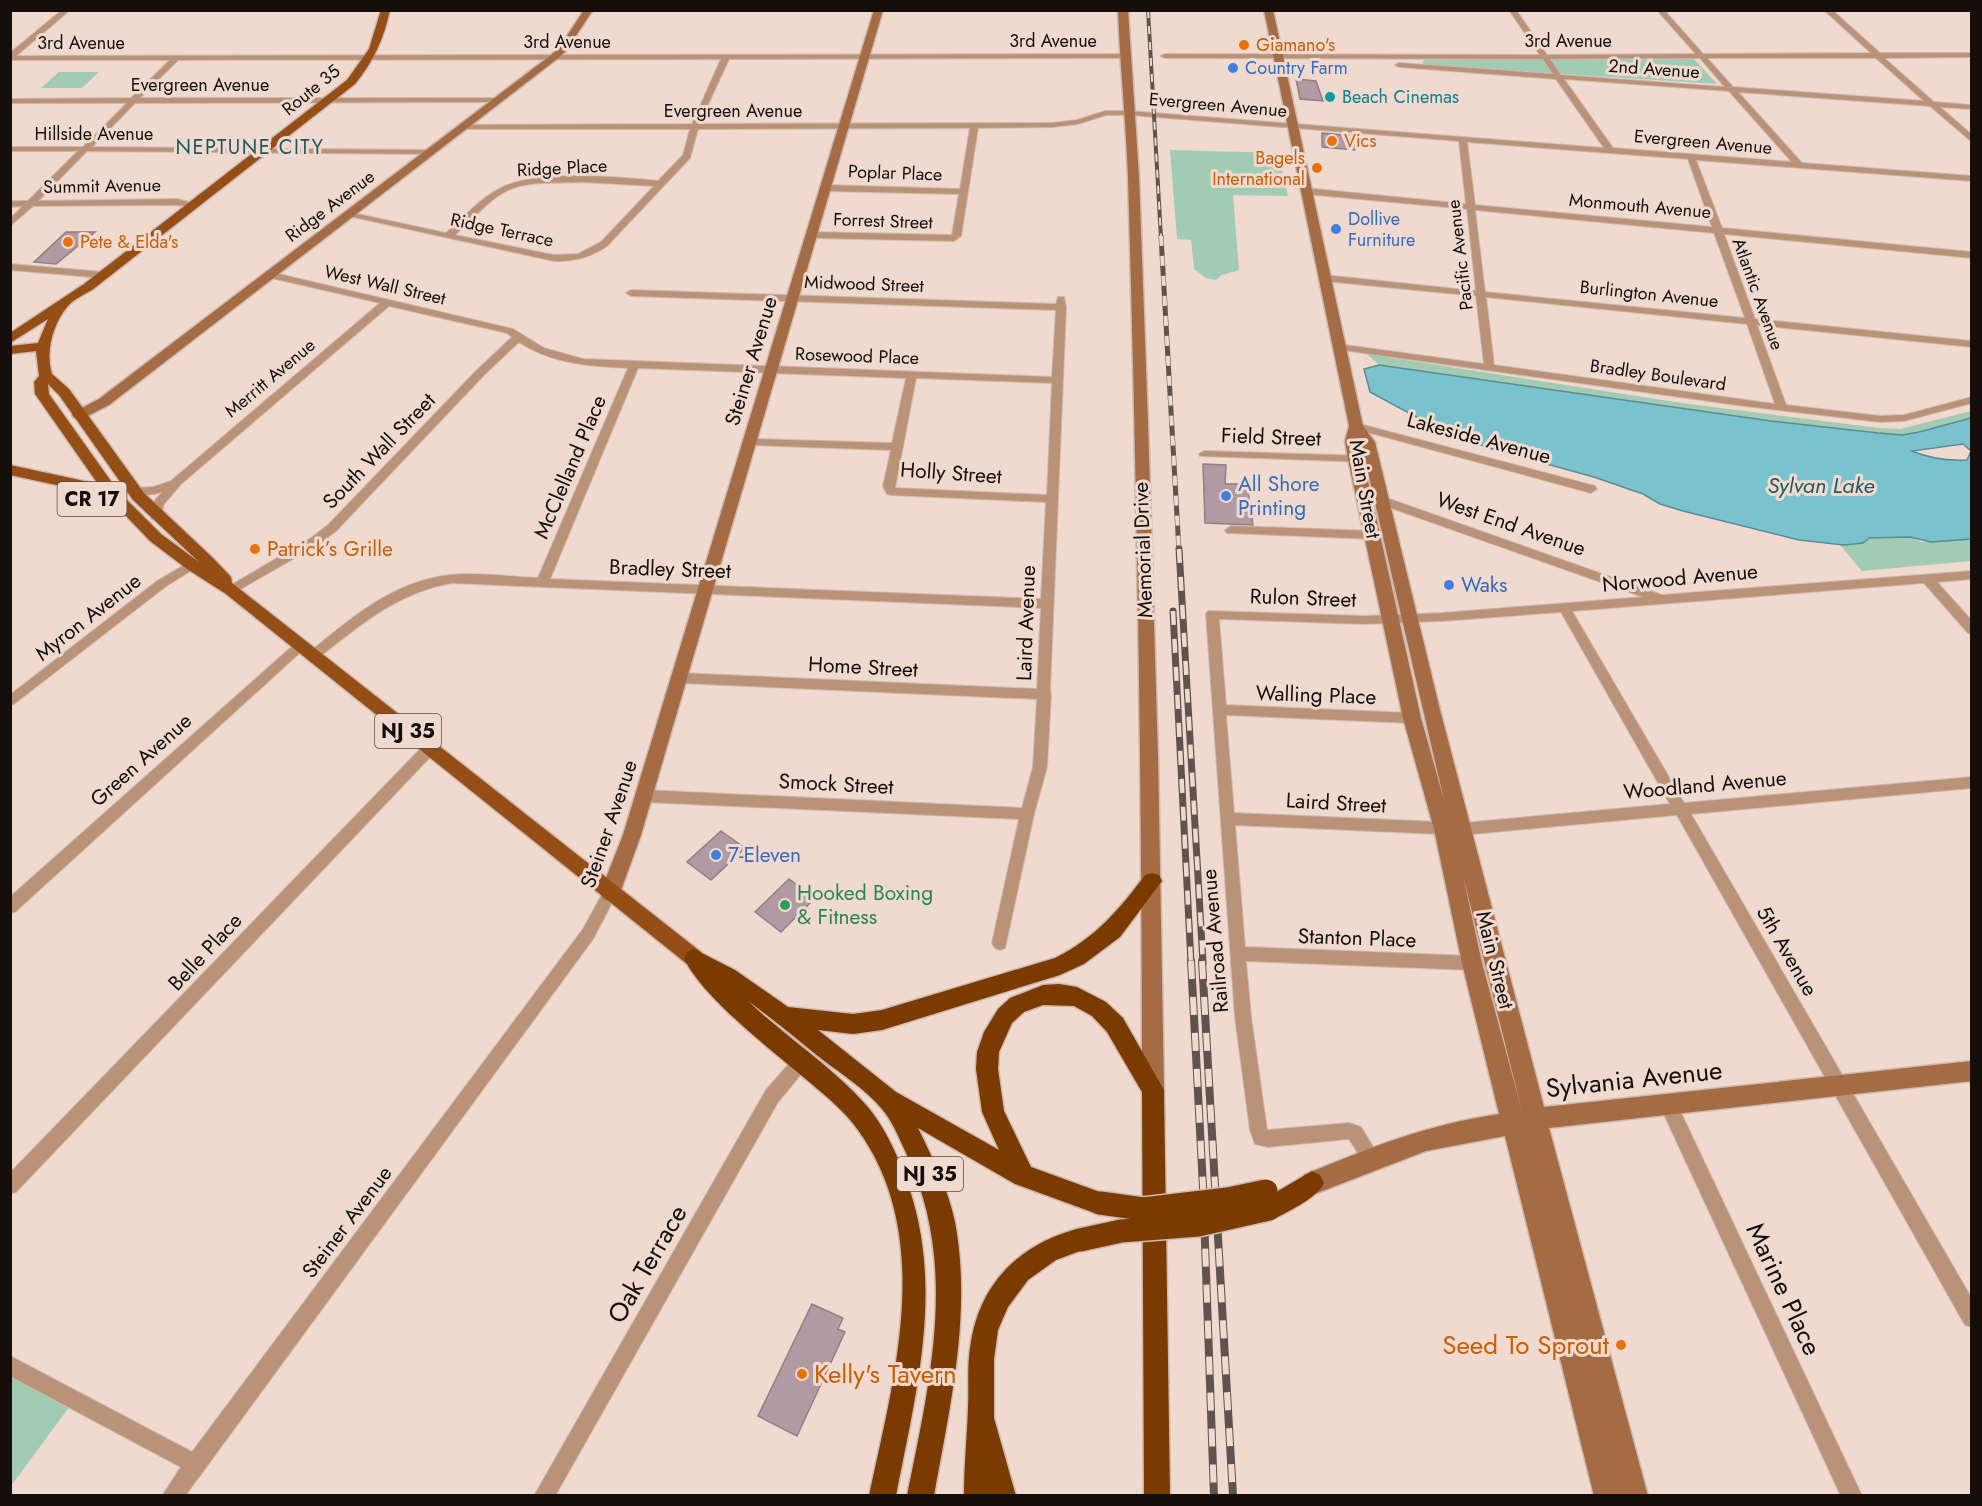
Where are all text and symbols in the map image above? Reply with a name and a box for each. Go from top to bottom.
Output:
street label: 3rd Avenue [1009,28,1097,54]
street label: 3rd Avenue [1524,28,1612,54]
street label: 3rd Avenue [523,29,611,55]
street label: 3rd Avenue [37,30,125,56]
place label: Giamano's [1256,32,1335,58]
marker: Giamano's [1237,38,1251,52]
street label: 2nd Avenue [1607,53,1701,85]
place label: Country Farm [1245,55,1348,81]
street label: Route 35 [276,58,346,122]
marker: Country Farm [1226,61,1240,75]
street label: Evergreen Avenue [131,72,269,98]
place label: Beach Cinemas [1342,84,1459,110]
street label: Evergreen Avenue [1148,86,1288,124]
marker: Beach Cinemas [1323,90,1337,104]
street label: Evergreen Avenue [664,98,802,124]
street label: Hillside Avenue [35,121,153,147]
street label: Evergreen Avenue [1633,123,1773,161]
place label: Vics [1344,128,1376,154]
district label: NEPTUNE CITY [176,133,324,162]
marker: Vics [1325,134,1339,148]
place label: Bagels International [1212,145,1305,192]
street label: Ridge Place [516,153,608,183]
street label: Poplar Place [847,158,943,188]
marker: Bagels International [1310,161,1324,175]
street label: Ridge Avenue [280,164,380,248]
street label: Summit Avenue [43,172,161,200]
street label: Monmouth Avenue [1568,187,1712,225]
street label: Pacific Avenue [1440,198,1480,312]
street label: Ridge Terrace [448,206,556,254]
street label: Forrest Street [833,206,934,236]
place label: Dollive Furniture [1348,206,1415,253]
marker: Dollive Furniture [1329,222,1343,236]
place label: Pete & Elda's [80,229,178,255]
street label: Atlantic Avenue [1726,234,1790,354]
marker: Pete & Elda's [61,235,75,249]
street label: West Wall Street [322,258,449,312]
street label: Midwood Street [804,269,925,299]
street label: Burlington Avenue [1578,274,1720,314]
street label: Steiner Avenue [717,293,785,429]
street label: Merritt Avenue [219,332,321,424]
street label: Rosewood Place [795,341,919,371]
street label: Bradley Boulevard [1588,353,1728,397]
street label: South Wall Street [316,386,442,516]
street label: McClelland Place [526,390,614,543]
street label: Lakeside Avenue [1404,404,1554,472]
street label: Field Street [1221,420,1321,454]
street label: Main Street [1342,437,1388,541]
street label: Holly Street [899,454,1003,492]
place label: All Shore Printing [1238,469,1320,523]
water label: Sylvan Lake [1767,469,1875,501]
street label: Memorial Drive [1126,481,1160,619]
road number: CR 17 [58,482,127,516]
street label: West End Avenue [1432,484,1590,564]
marker: All Shore Printing [1219,489,1233,503]
place label: Patrick’s Grille [267,534,393,564]
marker: Patrick’s Grille [248,542,262,556]
street label: Bradley Street [609,552,731,586]
street label: Norwood Avenue [1601,556,1759,600]
street label: Laird Avenue [1009,564,1043,681]
street label: Myron Avenue [29,566,148,668]
place label: Waks [1461,570,1508,600]
marker: Waks [1442,578,1456,592]
street label: Rulon Street [1249,581,1357,615]
street label: Home Street [807,649,919,685]
street label: Walling Place [1255,678,1377,712]
street label: Green Avenue [84,706,199,814]
road number: NJ 35 [375,714,441,748]
street label: Steiner Avenue [573,756,645,892]
street label: Woodland Avenue [1622,763,1788,807]
street label: Smock Street [778,766,894,802]
street label: Laird Street [1285,785,1387,821]
place label: 7-Eleven [728,840,801,870]
marker: 7-Eleven [709,848,723,862]
street label: Railroad Avenue [1194,868,1236,1014]
place label: Hooked Boxing & Fitness [797,878,933,932]
marker: Hooked Boxing & Fitness [778,898,792,912]
street label: 5th Avenue [1749,900,1825,1002]
street label: Belle Place [161,906,249,998]
street label: Main Street [1468,908,1522,1012]
street label: Stanton Place [1297,921,1417,955]
street label: Sylvania Avenue [1544,1051,1724,1107]
road number: NJ 35 [897,1157,963,1191]
street label: Steiner Avenue [295,1159,399,1284]
street label: Oak Terrace [598,1198,696,1330]
street label: Marine Place [1737,1216,1831,1362]
place label: Seed To Sprout [1442,1326,1610,1364]
marker: Seed To Sprout [1614,1338,1628,1352]
place label: Kelly's Tavern [814,1355,957,1393]
marker: Kelly's Tavern [795,1367,809,1381]

